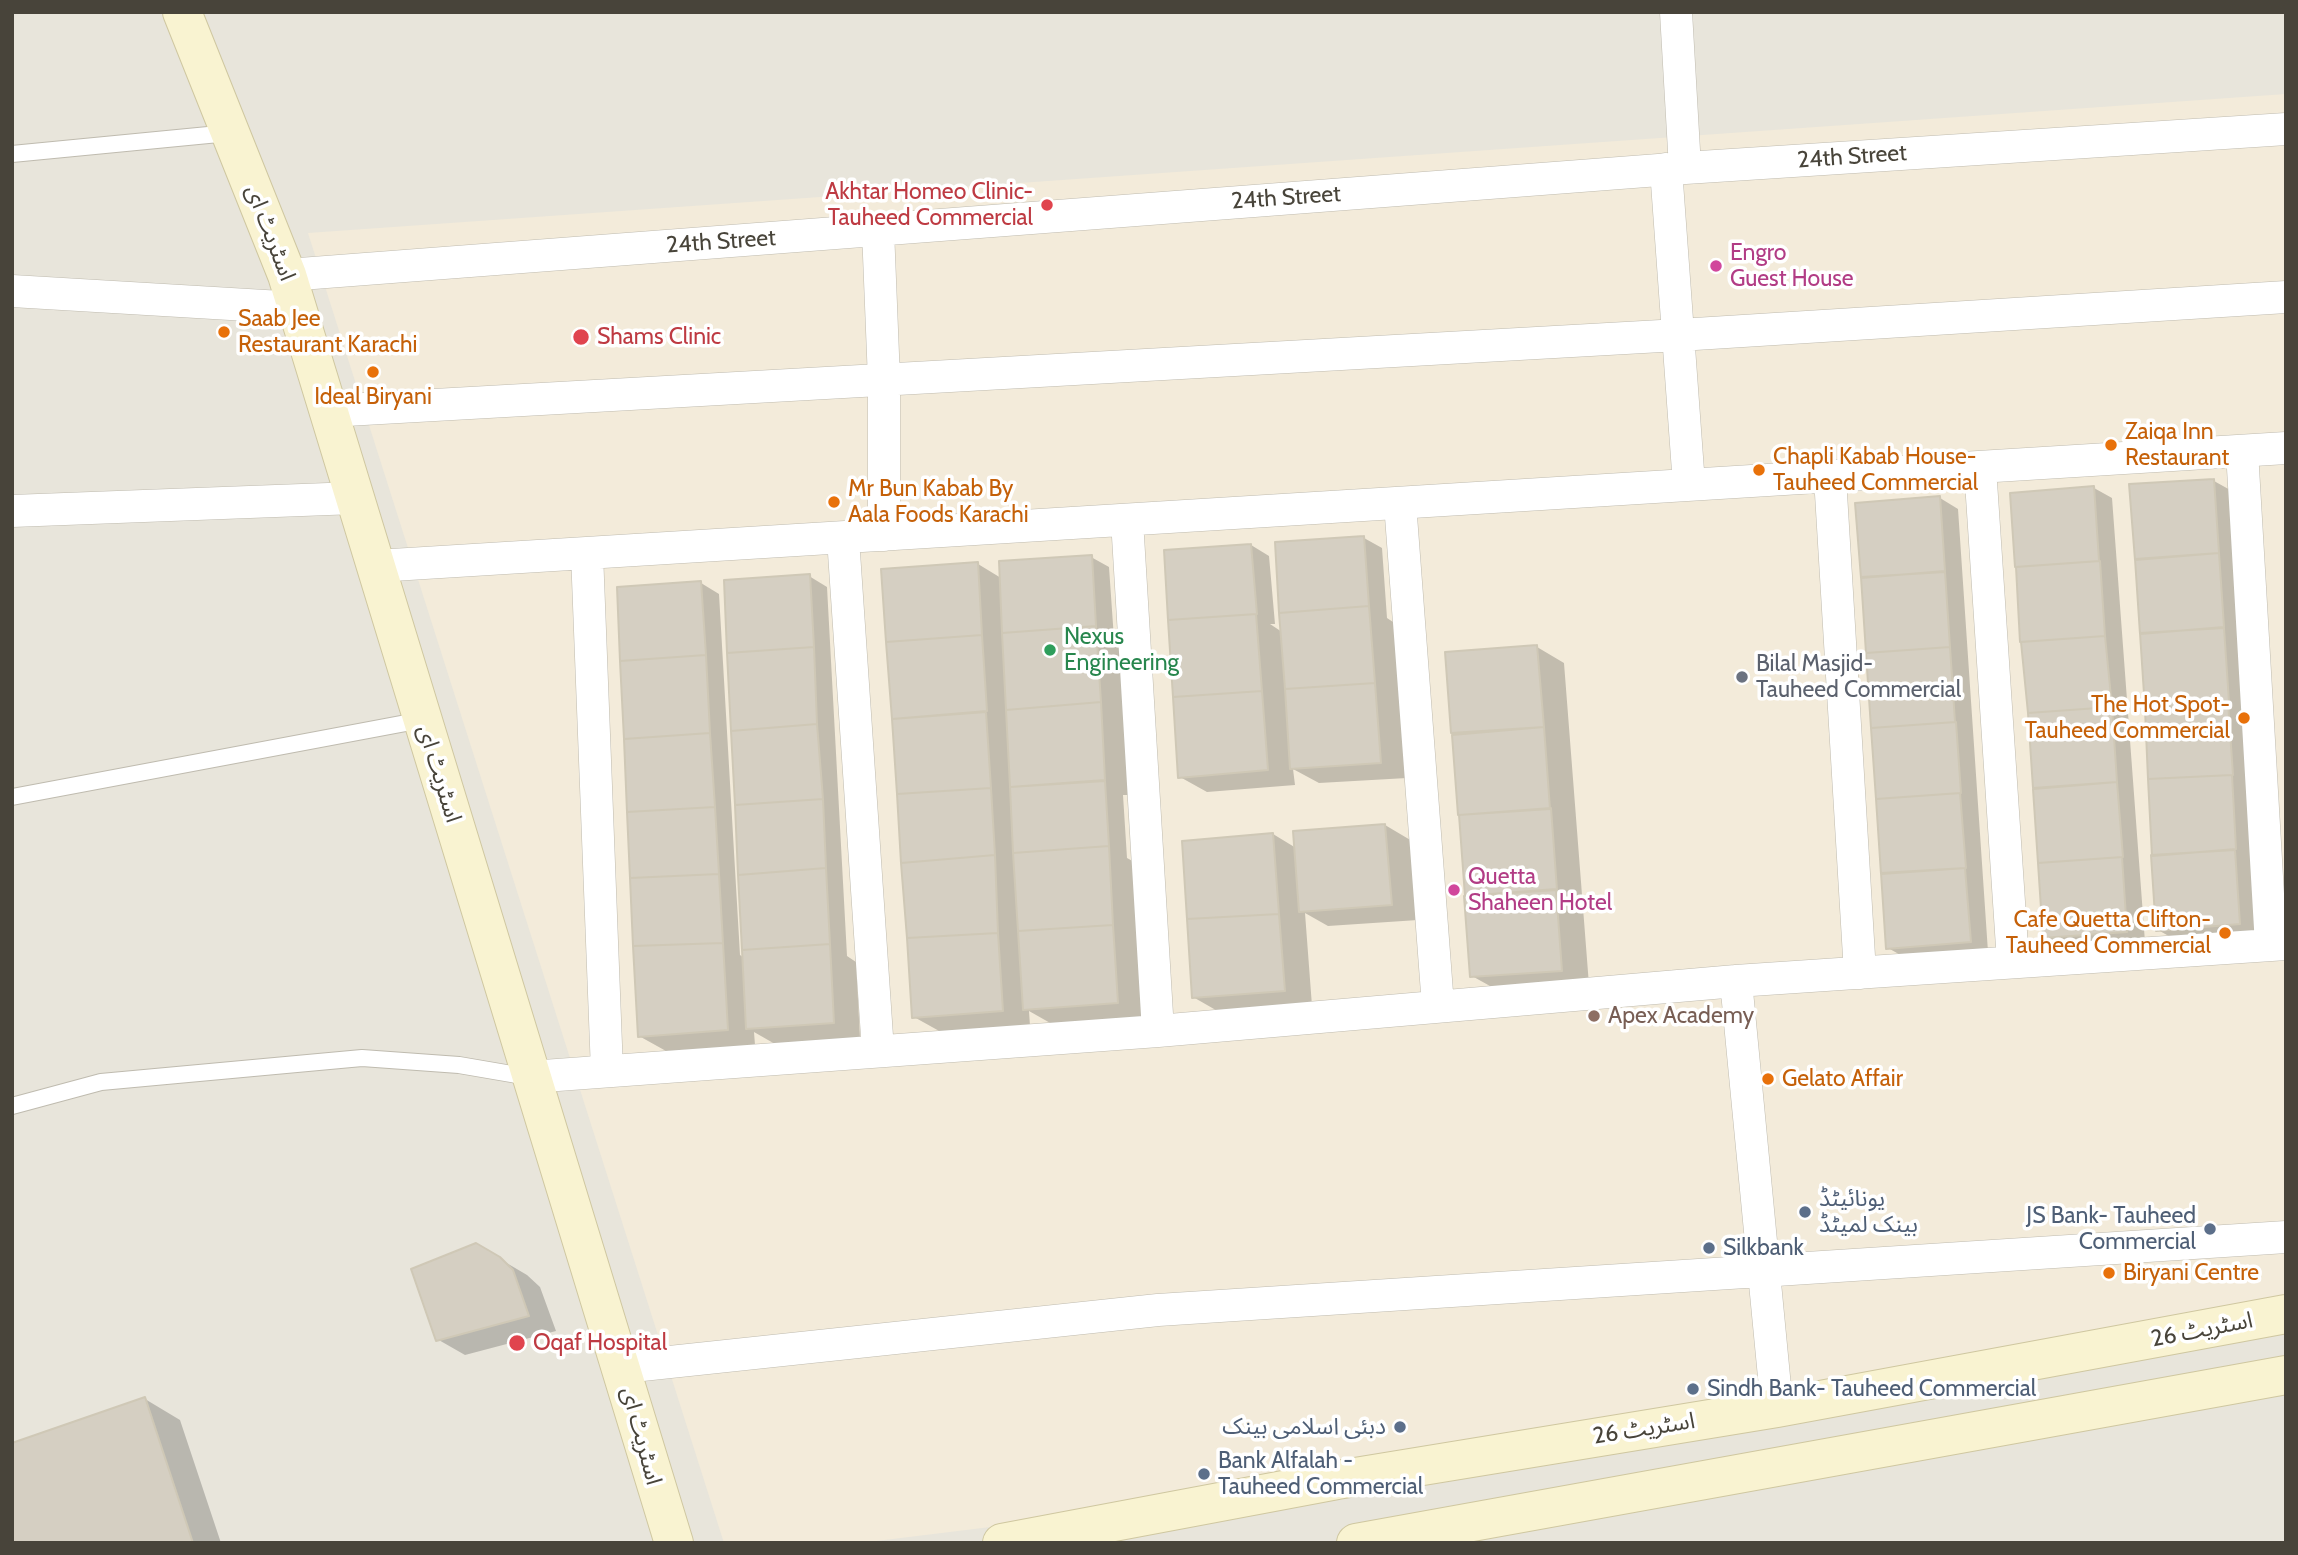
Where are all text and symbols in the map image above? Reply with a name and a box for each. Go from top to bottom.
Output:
street label: 24th Street [1796,139,1908,175]
place label: Akhtar Homeo Clinic- Tauheed Commercial [825,178,1033,232]
street label: 24th Street [1230,180,1342,216]
street label: اسٹریٹ ای [239,181,301,285]
marker: Akhtar Homeo Clinic- Tauheed Commercial [1039,197,1055,213]
street label: 24th Street [665,224,777,260]
place label: Engro Guest House [1730,239,1853,293]
marker: Engro Guest House [1708,258,1724,274]
place label: Saab Jee Restaurant Karachi [238,305,417,359]
place label: Shams Clinic [597,323,721,351]
marker: Saab Jee Restaurant Karachi [216,324,232,340]
marker: Shams Clinic [571,327,591,347]
marker: Ideal Biryani [365,364,381,380]
place label: Ideal Biryani [314,383,432,411]
place label: Zaiqa Inn Restaurant [2125,418,2229,472]
marker: Zaiqa Inn Restaurant [2103,437,2119,453]
place label: Chapli Kabab House- Tauheed Commercial [1773,443,1978,497]
marker: Chapli Kabab House- Tauheed Commercial [1751,462,1767,478]
place label: Mr Bun Kabab By Aala Foods Karachi [848,475,1029,529]
marker: Mr Bun Kabab By Aala Foods Karachi [826,494,842,510]
place label: Nexus Engineering [1064,623,1179,677]
marker: Nexus Engineering [1042,642,1058,658]
place label: Bilal Masjid- Tauheed Commercial [1756,650,1961,704]
marker: Bilal Masjid- Tauheed Commercial [1734,669,1750,685]
place label: The Hot Spot- Tauheed Commercial [2025,691,2230,745]
marker: The Hot Spot- Tauheed Commercial [2236,710,2252,726]
street label: اسٹریٹ ای [411,722,467,826]
place label: Quetta Shaheen Hotel [1468,863,1612,917]
marker: Quetta Shaheen Hotel [1446,882,1462,898]
place label: Cafe Quetta Clifton- Tauheed Commercial [2006,906,2211,960]
marker: Cafe Quetta Clifton- Tauheed Commercial [2217,925,2233,941]
place label: Apex Academy [1608,1002,1754,1030]
marker: Apex Academy [1586,1008,1602,1024]
place label: Gelato Affair [1782,1065,1903,1093]
marker: Gelato Affair [1760,1071,1776,1087]
place label: یونائیٹڈ بینک لمیٹڈ [1819,1185,1918,1239]
place label: JS Bank- Tauheed Commercial [2026,1202,2196,1256]
marker: یونائیٹڈ بینک لمیٹڈ [1797,1204,1813,1220]
marker: JS Bank- Tauheed Commercial [2202,1221,2218,1237]
place label: Silkbank [1723,1234,1804,1262]
marker: Silkbank [1701,1240,1717,1256]
place label: Biryani Centre [2123,1259,2259,1287]
marker: Biryani Centre [2101,1265,2117,1281]
street label: اسٹریٹ 26 [2149,1307,2255,1353]
place label: Oqaf Hospital [533,1329,667,1357]
marker: Oqaf Hospital [507,1333,527,1353]
place label: Sindh Bank- Tauheed Commercial [1707,1375,2036,1403]
marker: Sindh Bank- Tauheed Commercial [1685,1381,1701,1397]
street label: اسٹریٹ ای [615,1384,667,1488]
street label: اسٹریٹ 26 [1591,1407,1697,1451]
place label: دبئی اسلامی بینک [1222,1413,1386,1441]
marker: دبئی اسلامی بینک [1392,1419,1408,1435]
place label: Bank Alfalah - Tauheed Commercial [1218,1447,1423,1501]
marker: Bank Alfalah - Tauheed Commercial [1196,1466,1212,1482]

